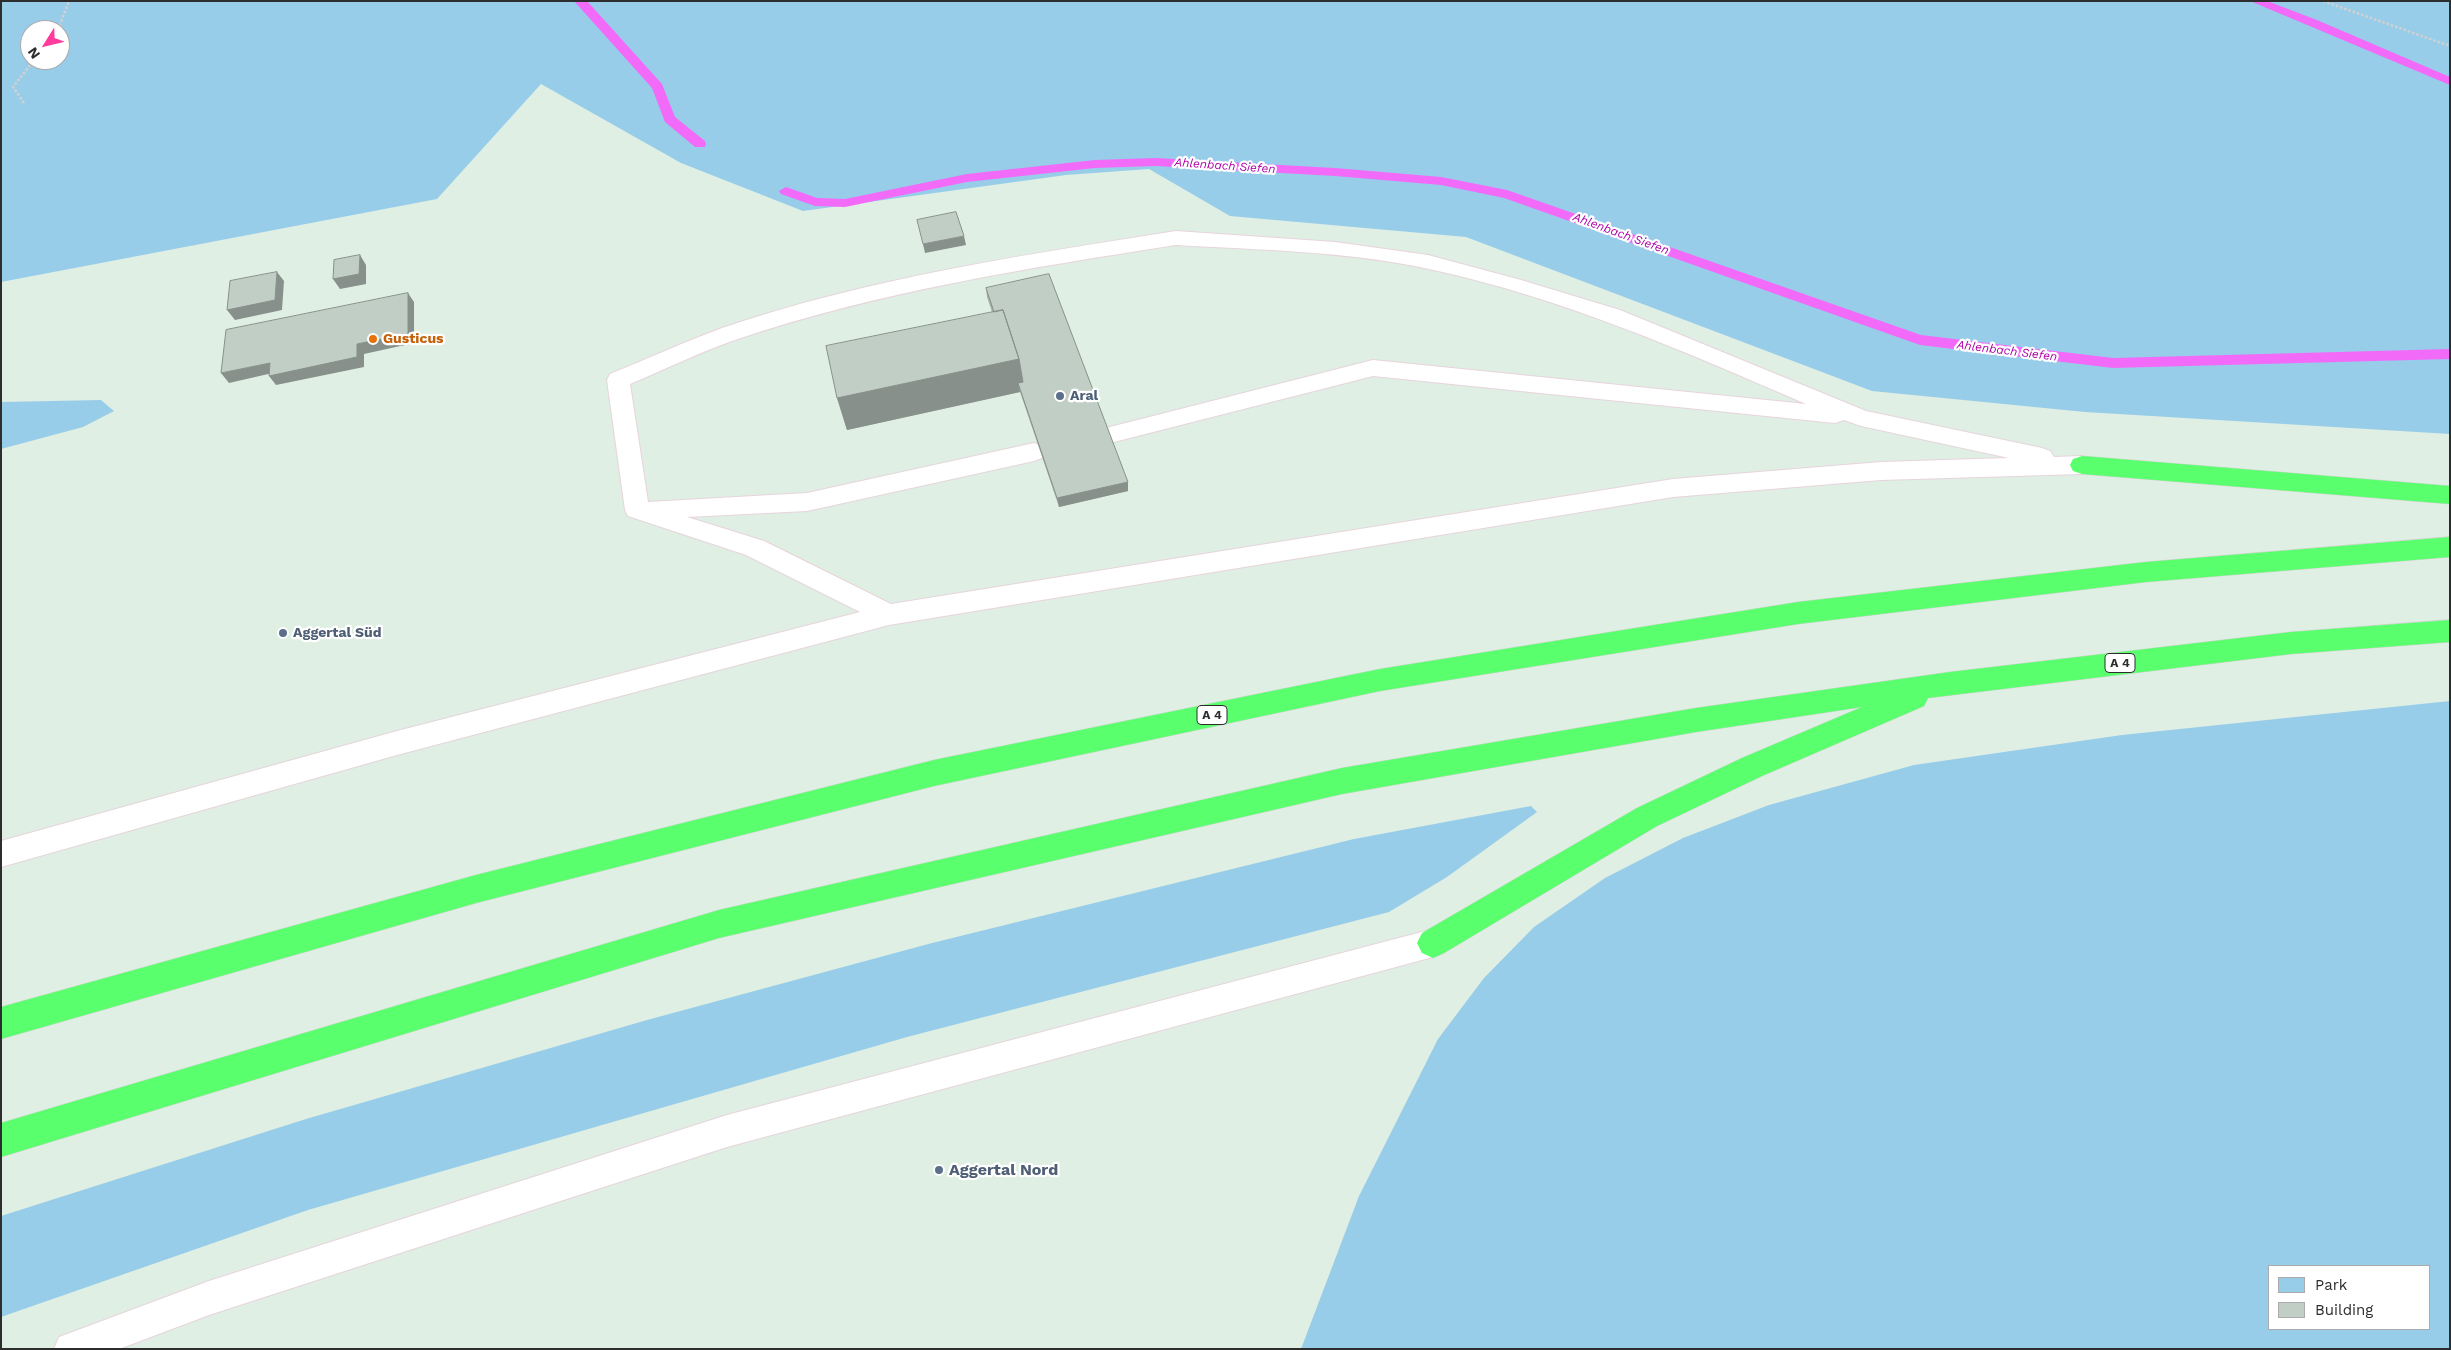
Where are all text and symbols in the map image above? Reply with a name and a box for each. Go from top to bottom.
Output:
north arrow [20,20,70,70]
text: N [24,44,43,62]
water label: Ahlenbach Siefen [1174,155,1276,177]
water label: Ahlenbach Siefen [1571,210,1671,258]
place label: Gusticus [383,331,444,347]
marker: Gusticus [367,333,379,345]
water label: Ahlenbach Siefen [1956,338,2058,364]
place label: Aral [1070,388,1098,404]
marker: Aral [1054,390,1066,402]
place label: Aggertal Süd [293,625,382,641]
marker: Aggertal Süd [277,627,289,639]
road number: A 4 [2105,654,2135,672]
road number: A 4 [1197,706,1227,724]
place label: Aggertal Nord [949,1160,1058,1180]
marker: Aggertal Nord [933,1164,945,1176]
legend [2268,1265,2431,1330]
text: Park [2315,1276,2347,1294]
text: Building [2315,1301,2373,1319]

